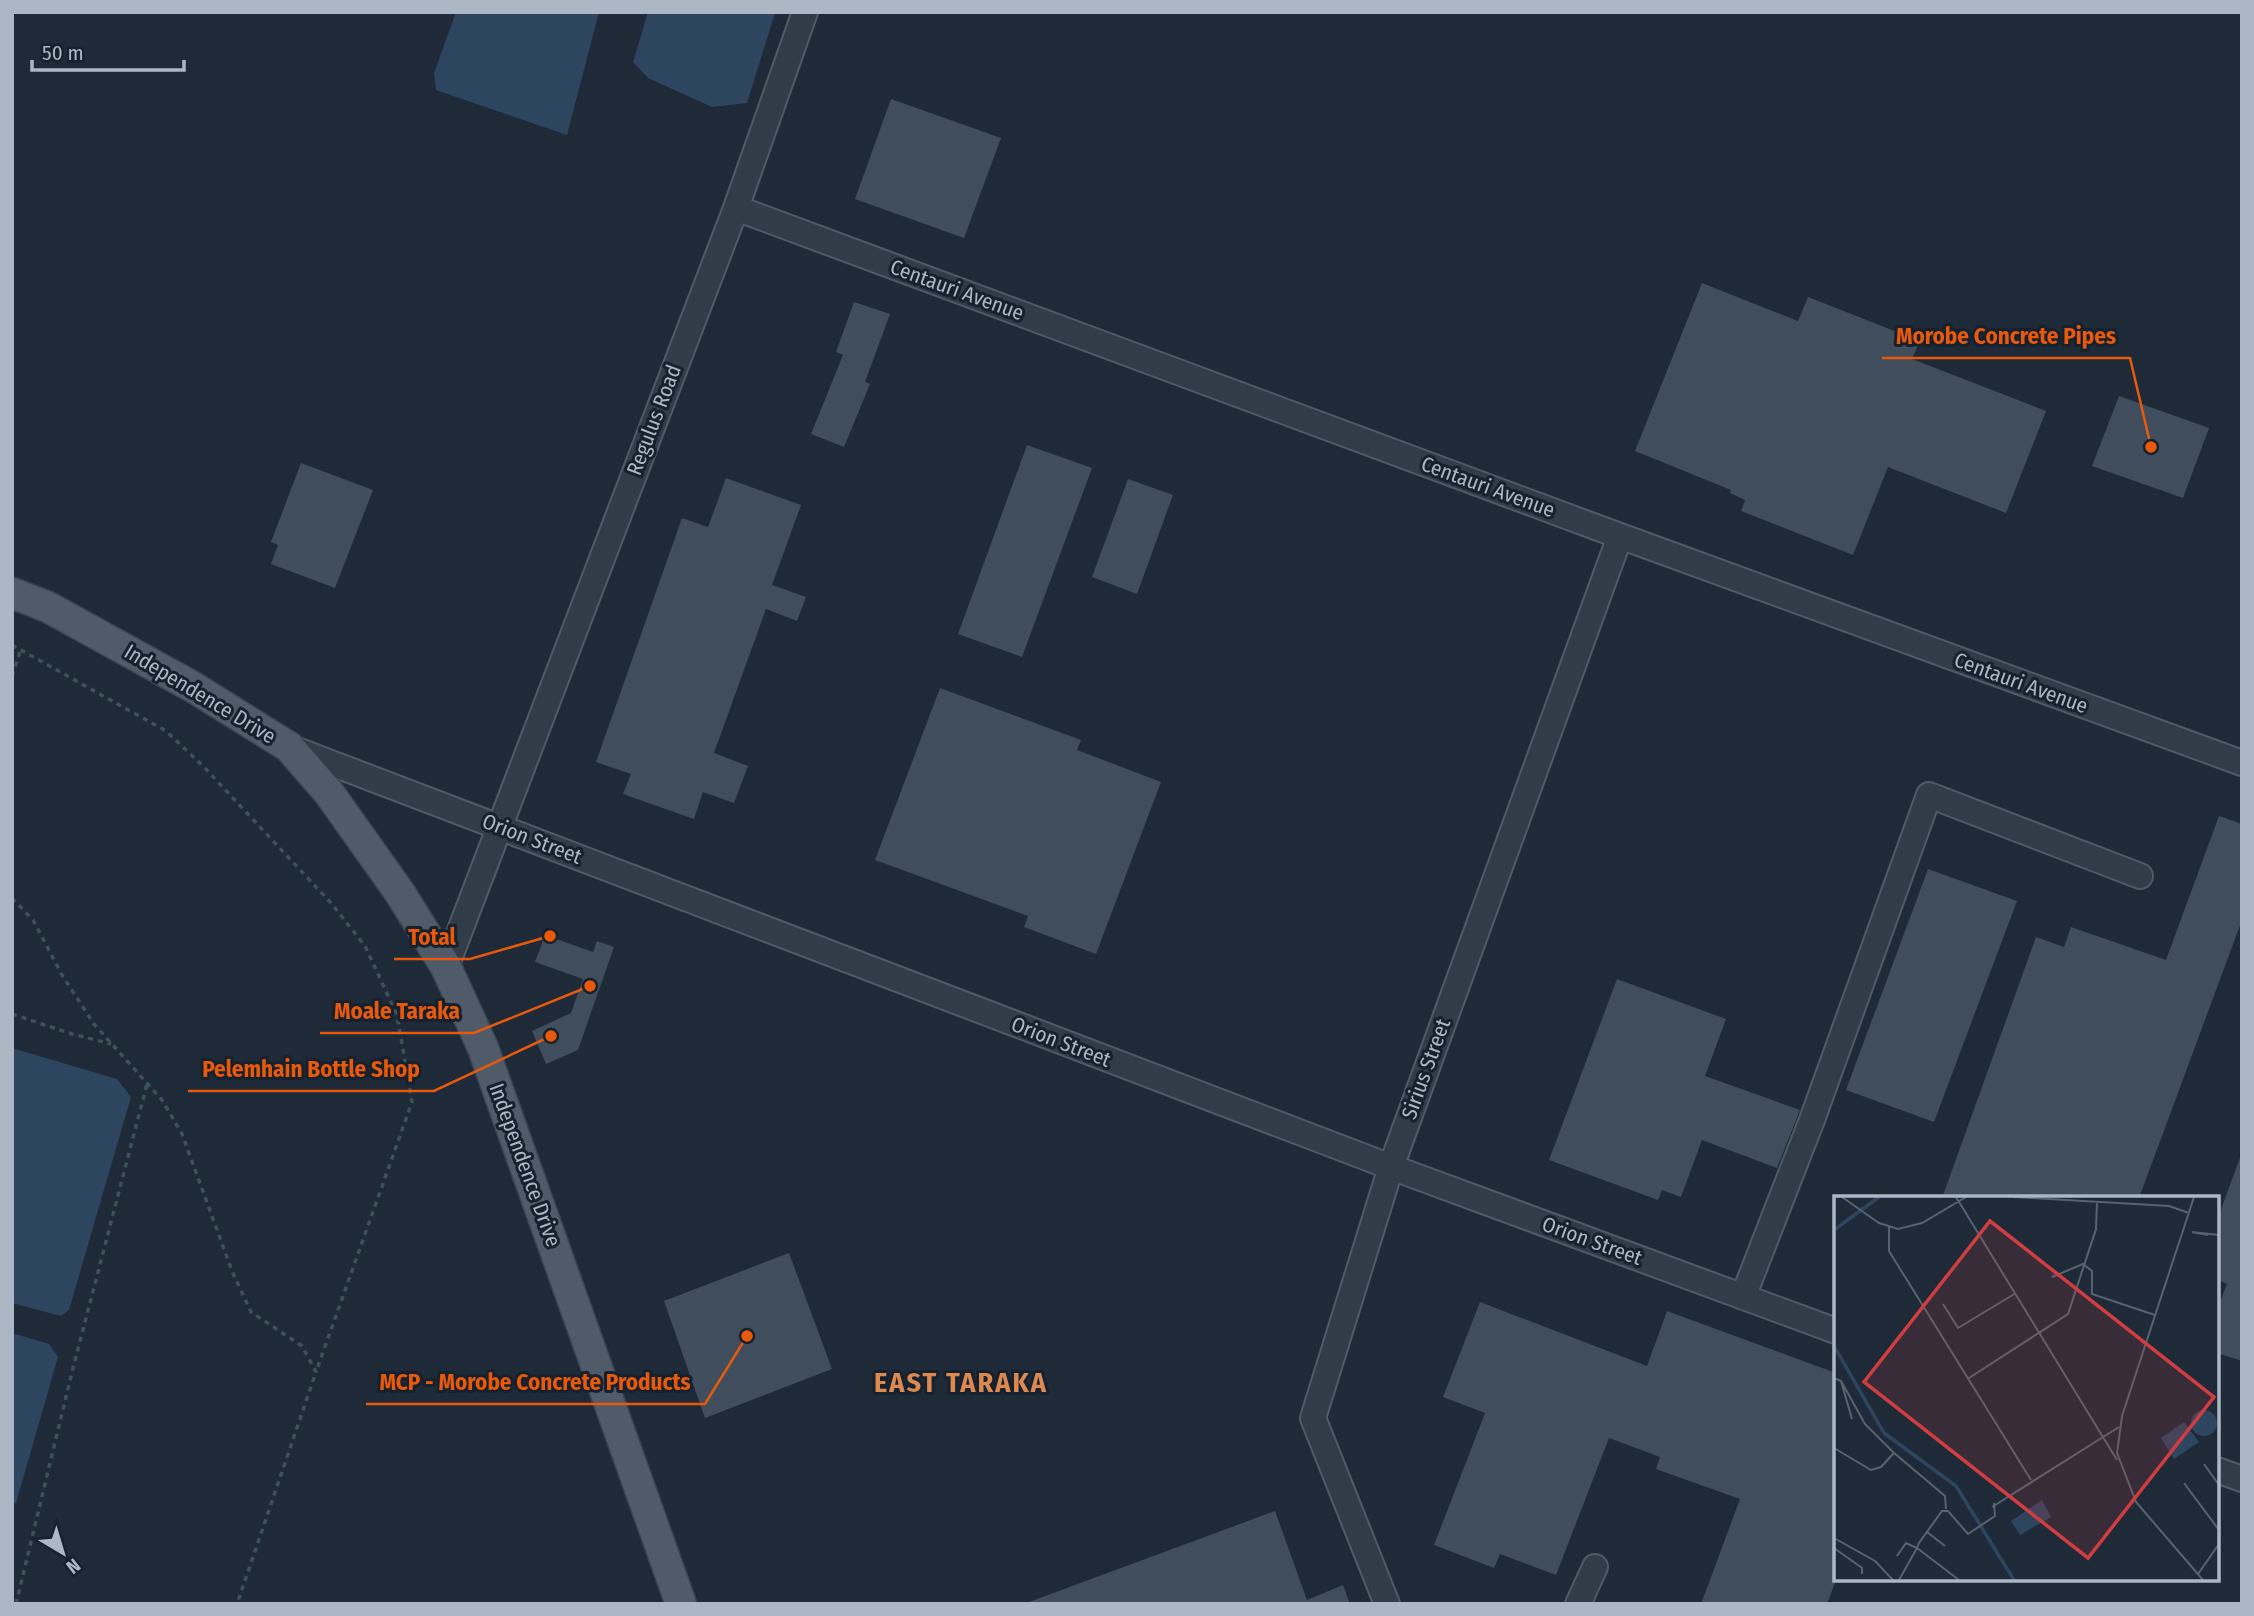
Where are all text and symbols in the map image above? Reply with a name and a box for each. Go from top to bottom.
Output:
scale bar [32,28,184,72]
text: 50 m [42,40,84,66]
street label: Centauri Avenue [887,254,1027,326]
callout: Morobe Concrete Pipes [1882,314,2130,358]
text: Morobe Concrete Pipes [1896,322,2116,350]
street label: Regulus Road [621,361,687,479]
street label: Centauri Avenue [1418,451,1558,523]
street label: Independence Drive [120,639,280,749]
street label: Centauri Avenue [1951,647,2091,719]
street label: Orion Street [479,808,586,870]
callout: Total [394,915,470,959]
text: Total [408,923,457,951]
callout: Moale Taraka [320,989,474,1033]
text: Moale Taraka [334,997,460,1025]
street label: Orion Street [1008,1011,1115,1073]
street label: Sirius Street [1396,1015,1456,1123]
callout: Pelemhain Bottle Shop [188,1047,434,1091]
text: Pelemhain Bottle Shop [202,1055,420,1083]
street label: Independence Drive [483,1080,567,1250]
inset map [1834,1196,2219,1581]
street label: Orion Street [1538,1211,1646,1271]
callout: MCP - Morobe Concrete Products [366,1360,705,1404]
district label: EAST TARAKA [874,1366,1048,1399]
text: MCP - Morobe Concrete Products [379,1368,691,1396]
north arrow [28,1518,98,1588]
text: N [62,1553,85,1579]

